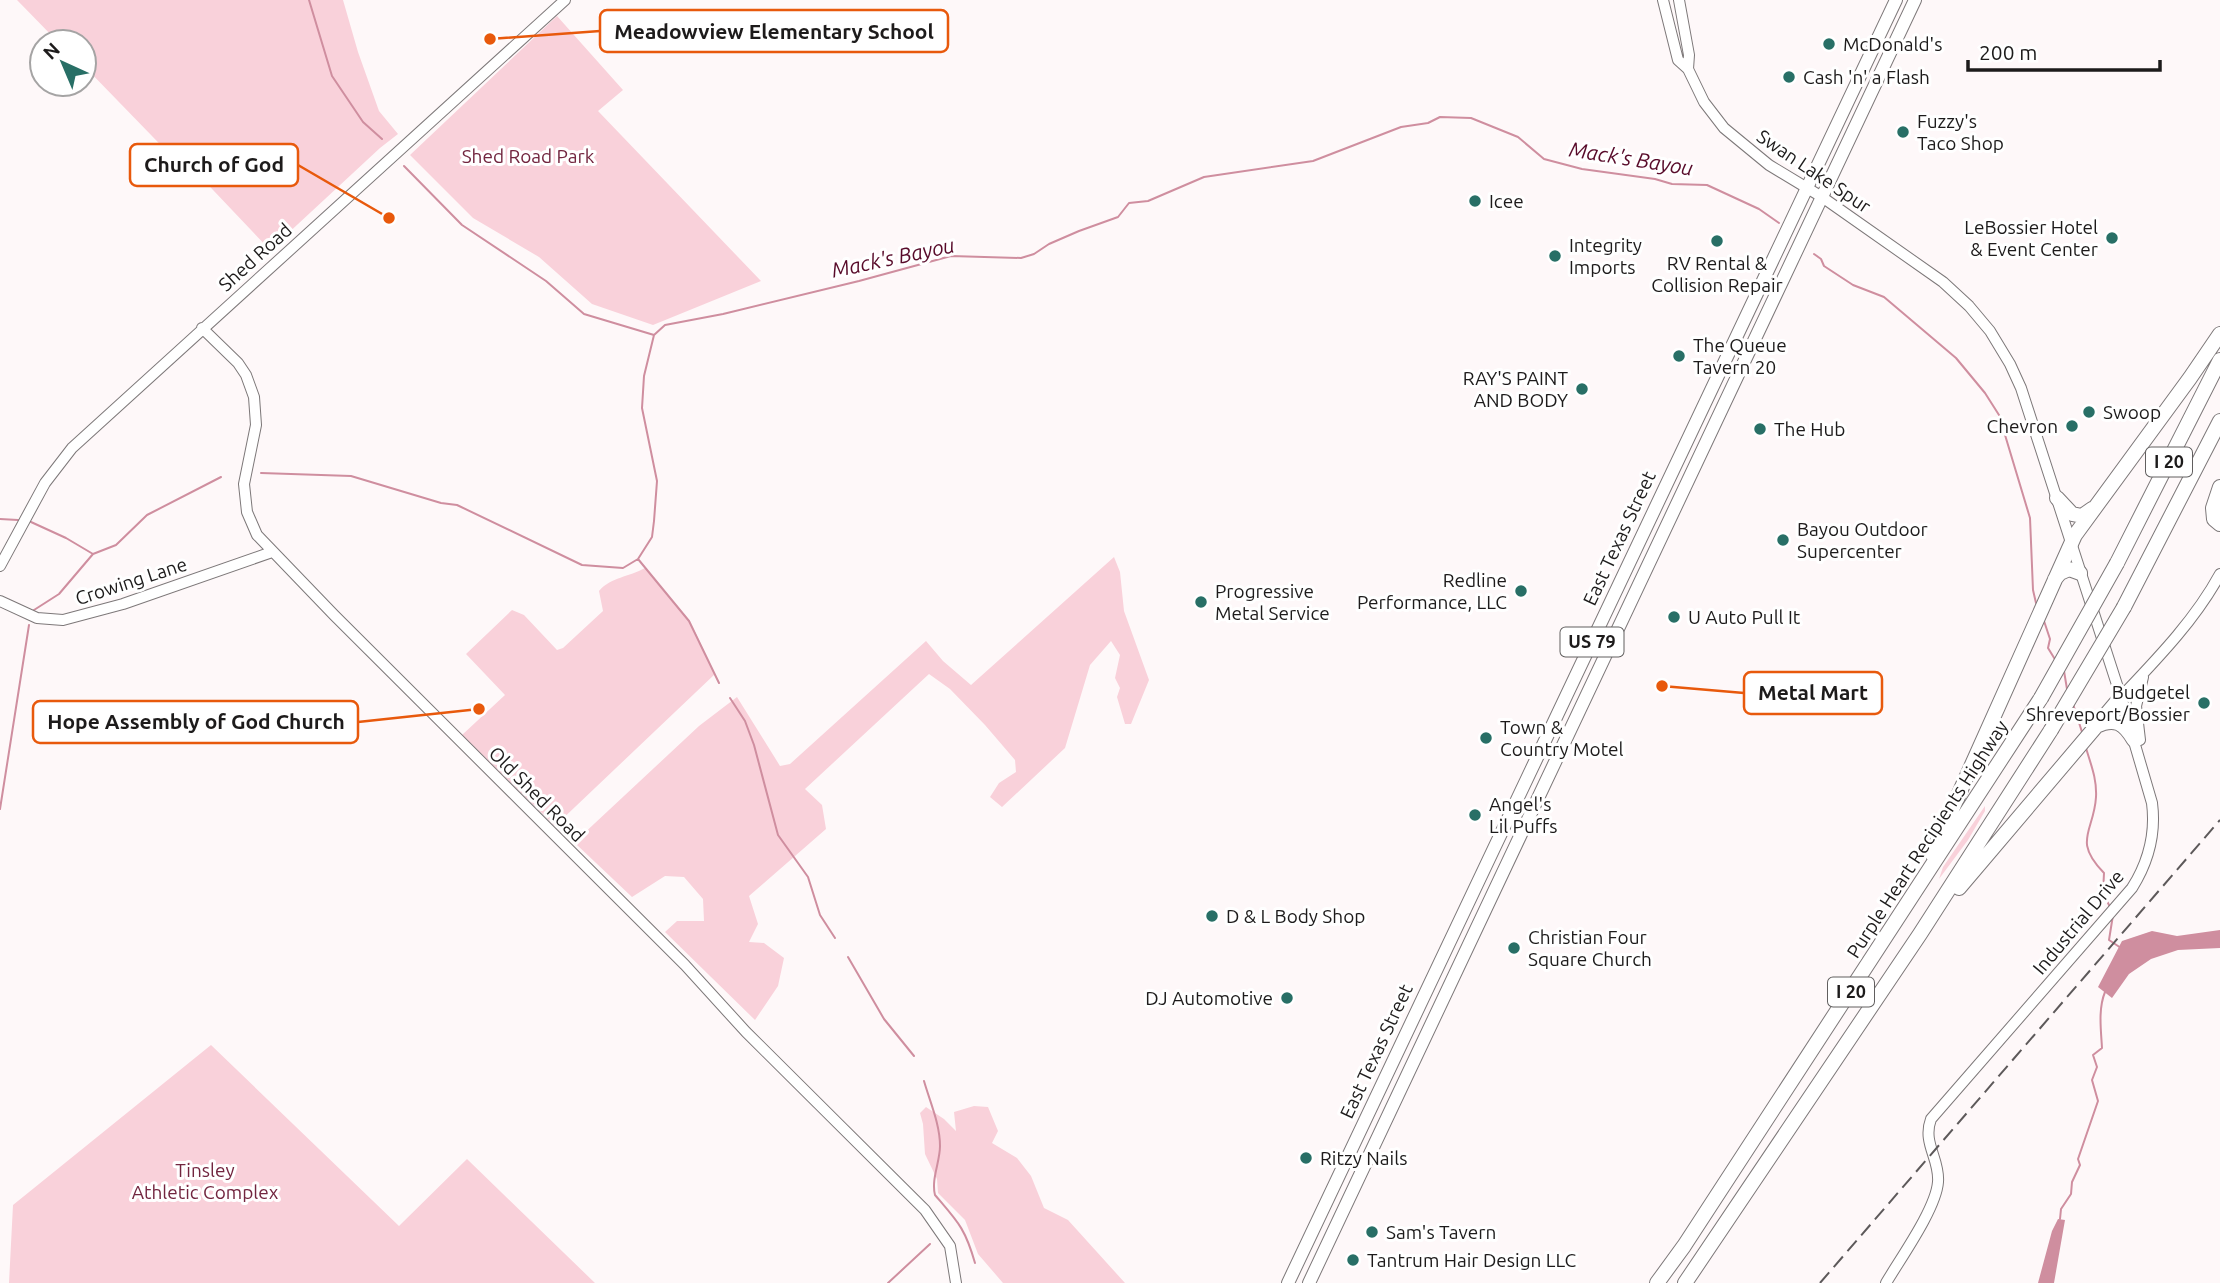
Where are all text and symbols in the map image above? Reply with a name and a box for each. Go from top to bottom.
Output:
callout: Meadowview Elementary School [600,10,948,52]
text: Meadowview Elementary School [614,19,934,43]
north arrow [28,28,98,98]
scale bar [1968,28,2160,72]
place label: McDonald's [1843,33,1942,55]
marker: McDonald's [1821,36,1837,52]
text: N [38,38,64,64]
text: 200 m [1979,40,2037,64]
place label: Cash 'n' a Flash [1803,66,1930,88]
marker: Cash 'n' a Flash [1781,69,1797,85]
place label: Fuzzy's Taco Shop [1917,110,2004,154]
marker: Fuzzy's Taco Shop [1895,124,1911,140]
street label: Swan Lake Spur [1753,125,1875,217]
water label: Mack's Bayou [1568,136,1695,180]
callout: Church of God [130,144,298,186]
park label: Shed Road Park [462,145,595,167]
text: Church of God [144,152,284,176]
place label: Icee [1489,190,1524,212]
marker: Icee [1467,193,1483,209]
place label: LeBossier Hotel & Event Center [1964,216,2098,260]
street label: Shed Road [214,219,296,295]
marker: LeBossier Hotel & Event Center [2104,230,2120,246]
water label: Mack's Bayou [829,232,956,282]
marker: RV Rental & Collision Repair [1709,233,1725,249]
place label: Integrity Imports [1569,234,1642,278]
marker: Integrity Imports [1547,248,1563,264]
place label: RV Rental & Collision Repair [1651,252,1783,296]
place label: The Queue Tavern 20 [1693,334,1787,378]
marker: The Queue Tavern 20 [1671,348,1687,364]
place label: RAY'S PAINT AND BODY [1463,367,1568,411]
marker: RAY'S PAINT AND BODY [1574,381,1590,397]
place label: Swoop [2103,401,2161,423]
marker: Swoop [2081,404,2097,420]
place label: Chevron [1987,415,2058,437]
place label: The Hub [1774,418,1845,440]
marker: Chevron [2064,418,2080,434]
marker: The Hub [1752,421,1768,437]
road number: I 20 [2146,448,2192,476]
street label: East Texas Street [1578,467,1660,609]
place label: Bayou Outdoor Supercenter [1797,518,1928,562]
marker: Bayou Outdoor Supercenter [1775,532,1791,548]
street label: Crowing Lane [72,553,190,609]
place label: Redline Performance, LLC [1357,569,1507,613]
place label: Progressive Metal Service [1215,580,1330,624]
marker: Redline Performance, LLC [1513,583,1529,599]
marker: Progressive Metal Service [1193,594,1209,610]
place label: U Auto Pull It [1688,606,1801,628]
marker: U Auto Pull It [1666,609,1682,625]
road number: US 79 [1560,628,1624,656]
callout: Metal Mart [1744,672,1882,714]
text: Metal Mart [1758,680,1868,704]
place label: Budgetel Shreveport/Bossier [2026,681,2190,725]
marker: Budgetel Shreveport/Bossier [2196,695,2212,711]
callout: Hope Assembly of God Church [33,701,358,743]
text: Hope Assembly of God Church [47,709,345,733]
place label: Town & Country Motel [1500,716,1624,760]
street label: Purple Heart Recipients Highway [1842,716,2012,962]
marker: Town & Country Motel [1478,730,1494,746]
street label: Old Shed Road [485,742,589,846]
place label: Angel's Lil Puffs [1489,793,1558,837]
marker: Angel's Lil Puffs [1467,807,1483,823]
street label: Industrial Drive [2028,865,2128,979]
place label: D & L Body Shop [1226,905,1365,927]
marker: D & L Body Shop [1204,908,1220,924]
place label: Christian Four Square Church [1528,926,1652,970]
marker: Christian Four Square Church [1506,940,1522,956]
road number: I 20 [1828,978,1874,1007]
street label: East Texas Street [1335,980,1417,1122]
place label: DJ Automotive [1145,987,1273,1009]
marker: DJ Automotive [1279,990,1295,1006]
place label: Ritzy Nails [1320,1147,1407,1169]
marker: Ritzy Nails [1298,1150,1314,1166]
park label: Tinsley Athletic Complex [132,1159,279,1203]
place label: Sam's Tavern [1386,1221,1496,1243]
marker: Sam's Tavern [1364,1224,1380,1240]
place label: Tantrum Hair Design LLC [1367,1249,1577,1271]
marker: Tantrum Hair Design LLC [1345,1252,1361,1268]

